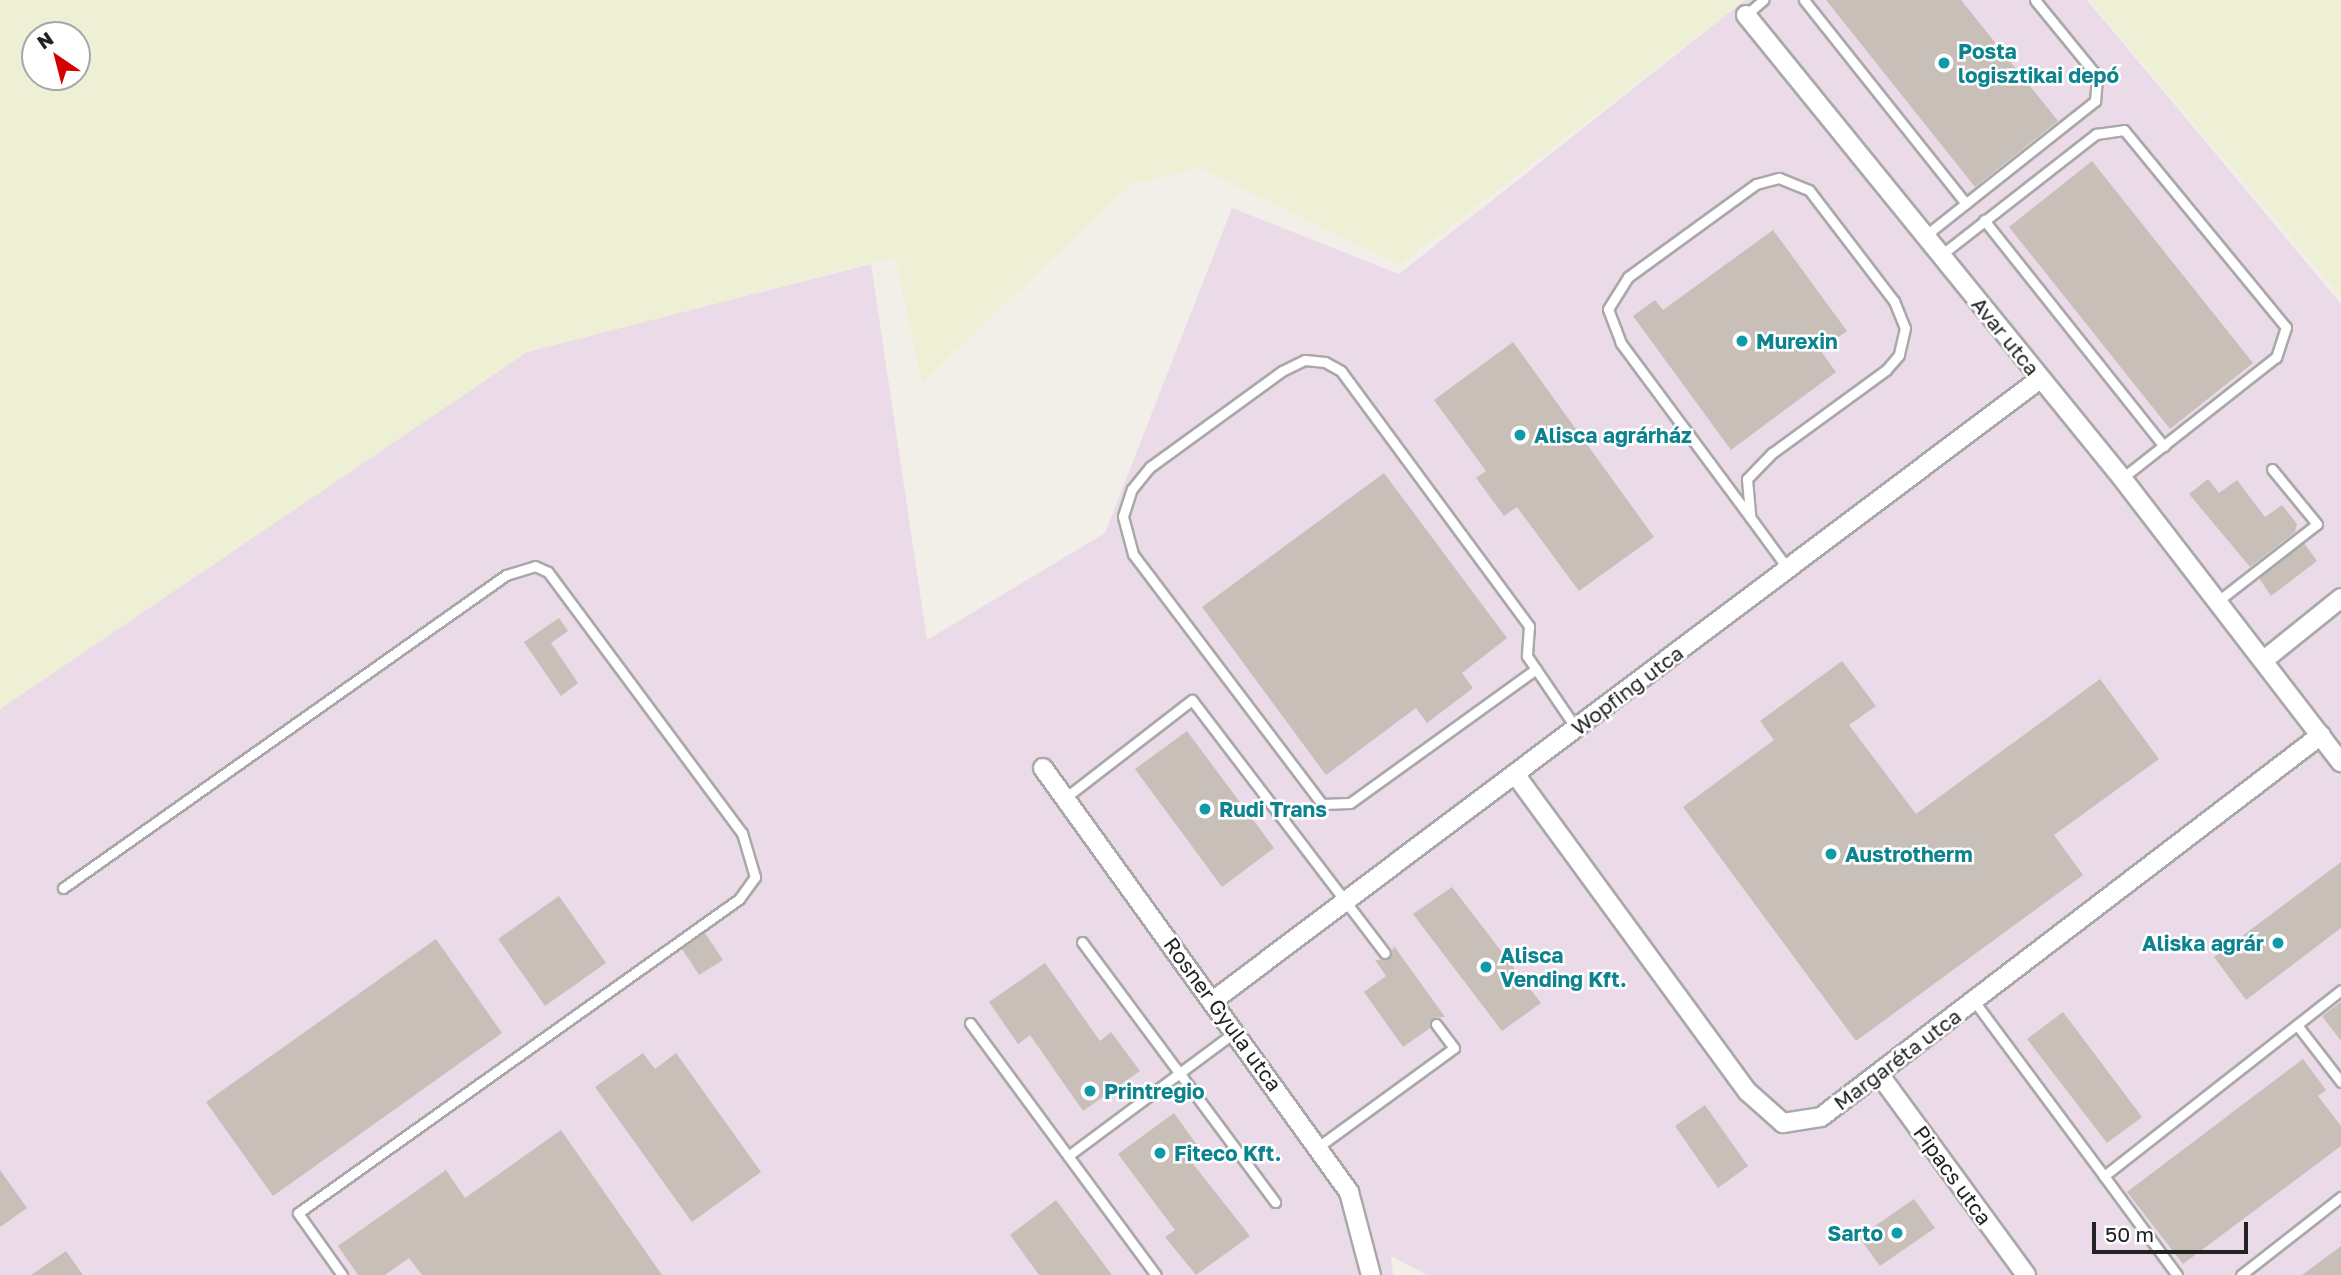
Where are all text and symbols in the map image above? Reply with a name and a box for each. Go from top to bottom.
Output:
north arrow [21,21,91,91]
text: N [32,26,57,54]
place label: Posta logisztikai depó [1958,38,2119,88]
marker: Posta logisztikai depó [1936,55,1952,71]
street label: Avar utca [1967,292,2045,380]
place label: Murexin [1756,328,1838,354]
marker: Murexin [1734,333,1750,349]
place label: Alisca agrárház [1534,422,1692,448]
marker: Alisca agrárház [1512,427,1528,443]
street label: Wopfing utca [1566,640,1688,740]
place label: Rudi Trans [1219,796,1327,822]
marker: Rudi Trans [1197,801,1213,817]
place label: Austrotherm [1845,841,1973,867]
marker: Austrotherm [1823,846,1839,862]
place label: Aliska agrár [2142,930,2264,956]
street label: Rosner Gyula utca [1159,932,1287,1096]
marker: Aliska agrár [2270,935,2286,951]
place label: Alisca Vending Kft. [1500,942,1627,992]
marker: Alisca Vending Kft. [1478,959,1494,975]
street label: Margaréta utca [1828,1003,1966,1115]
place label: Printregio [1104,1078,1205,1104]
marker: Printregio [1082,1083,1098,1099]
street label: Pipacs utca [1909,1121,1997,1229]
place label: Fiteco Kft. [1174,1140,1282,1166]
marker: Fiteco Kft. [1152,1145,1168,1161]
scale bar [2096,1208,2252,1252]
place label: Sarto [1827,1220,1883,1246]
text: 50 m [2105,1221,2154,1247]
marker: Sarto [1889,1225,1905,1241]

